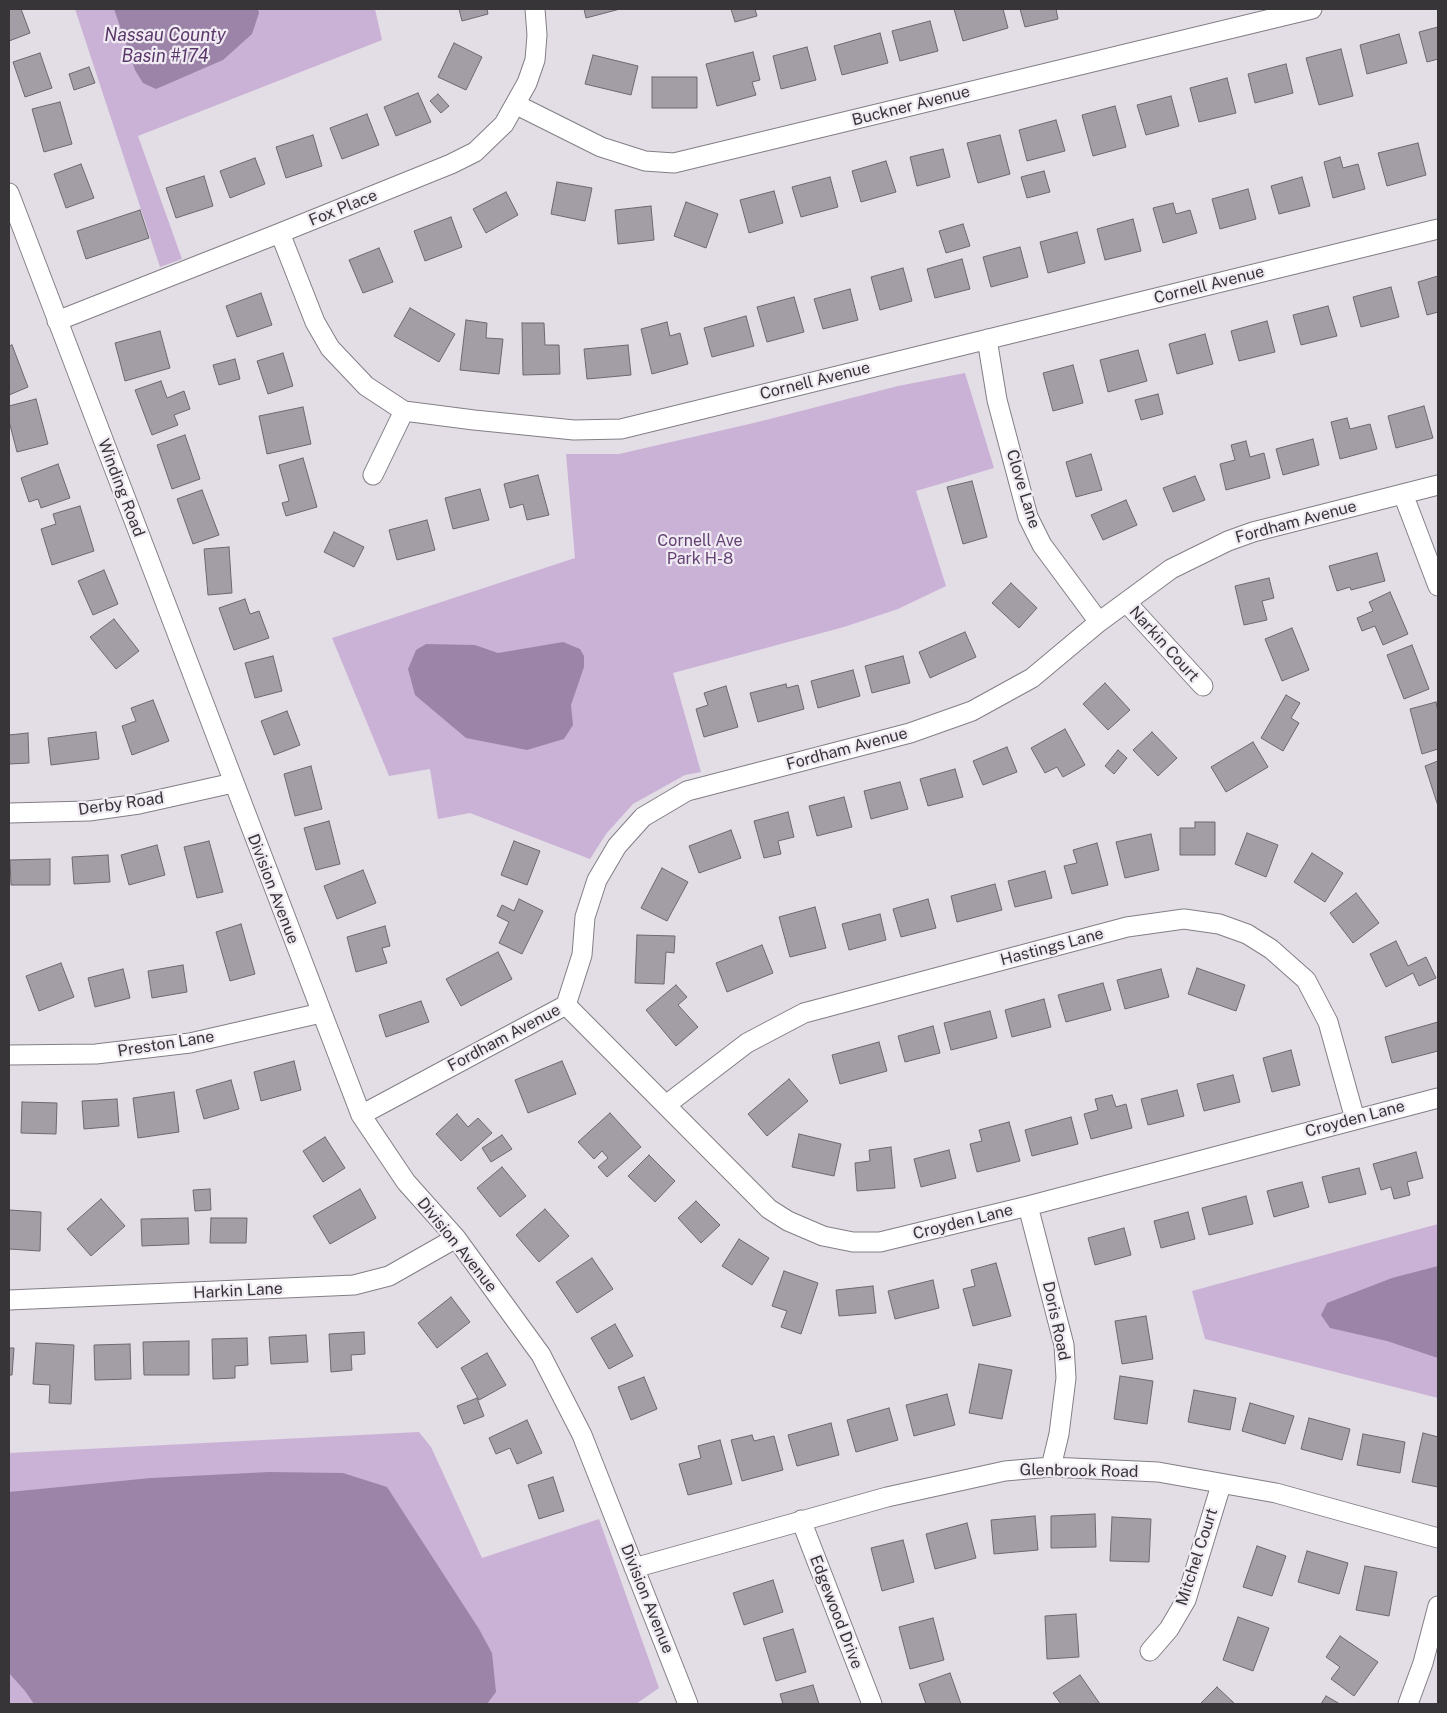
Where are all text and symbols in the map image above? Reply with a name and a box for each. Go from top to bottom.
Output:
water label: Nassau County Basin #174 [104,24,226,66]
street label: Buckner Avenue [850,82,972,130]
street label: Fox Place [306,186,380,230]
street label: Cornell Avenue [1152,262,1266,308]
street label: Cornell Avenue [758,358,872,404]
street label: Winding Road [94,436,148,540]
street label: Clove Lane [1002,447,1044,531]
street label: Fordham Avenue [1233,497,1359,547]
park label: Cornell Ave Park H-8 [657,531,743,569]
street label: Narkin Court [1125,602,1203,686]
street label: Fordham Avenue [784,724,910,774]
street label: Derby Road [77,788,165,820]
street label: Division Avenue [243,831,303,947]
street label: Hastings Lane [998,924,1106,970]
street label: Fordham Avenue [444,1000,564,1076]
street label: Preston Lane [116,1027,216,1061]
street label: Croyden Lane [1303,1096,1407,1142]
street label: Division Avenue [413,1194,501,1296]
street label: Croyden Lane [911,1200,1015,1244]
street label: Harkin Lane [193,1279,283,1303]
street label: Doris Road [1038,1280,1074,1362]
street label: Glenbrook Road [1019,1460,1139,1482]
street label: Mitchel Court [1172,1506,1222,1608]
street label: Division Avenue [616,1542,678,1656]
street label: Edgewood Drive [806,1552,866,1672]

